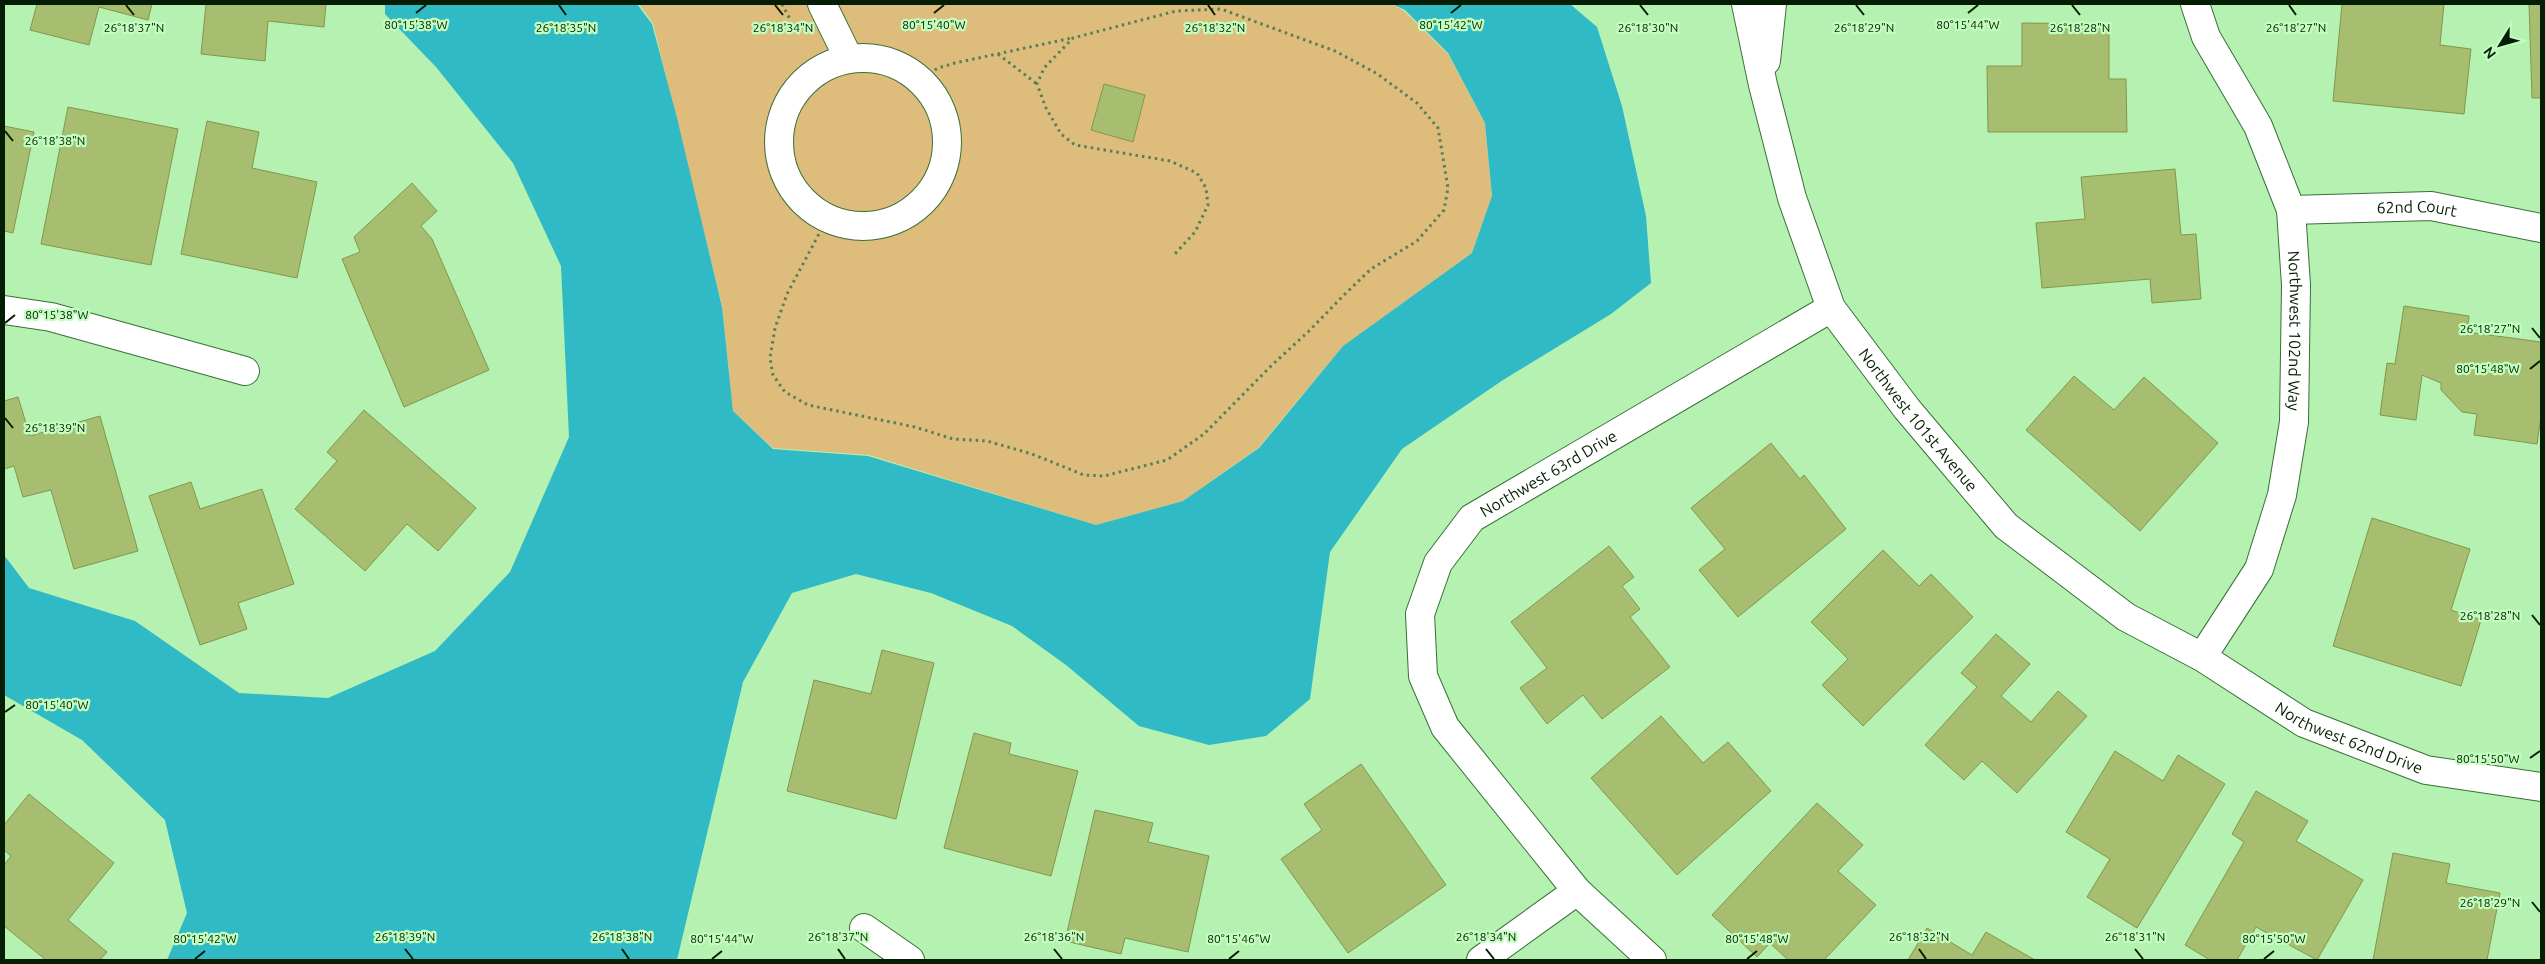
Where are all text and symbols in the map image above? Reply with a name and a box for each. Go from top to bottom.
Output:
text: 80°15'38"W [384,18,448,31]
text: 80°15'40"W [902,18,966,31]
text: 80°15'42"W [1419,18,1483,31]
text: 80°15'44"W [1936,18,2000,31]
north arrow [2475,20,2525,70]
text: 26°18'37"N [104,21,164,34]
text: 26°18'35"N [536,21,596,34]
text: 26°18'34"N [753,21,813,34]
text: 26°18'32"N [1185,21,1245,34]
text: 26°18'30"N [1618,21,1678,34]
text: 26°18'29"N [1834,21,1894,34]
text: 26°18'28"N [2050,21,2110,34]
text: 26°18'27"N [2266,21,2326,34]
text: N [2480,44,2499,62]
text: 26°18'38"N [25,134,85,147]
street label: 62nd Court [2376,196,2459,220]
street label: Northwest 102nd Way [2285,250,2305,411]
text: 80°15'38"W [25,308,89,321]
text: 26°18'27"N [2460,322,2520,335]
street label: Northwest 101st Avenue [1855,345,1981,495]
text: 80°15'48"W [2456,362,2520,375]
text: 26°18'39"N [25,421,85,434]
street label: Northwest 63rd Drive [1477,426,1620,520]
text: 26°18'28"N [2460,609,2520,622]
text: 80°15'40"W [25,698,89,711]
street label: Northwest 62nd Drive [2272,698,2425,777]
text: 80°15'50"W [2456,752,2520,765]
text: 26°18'29"N [2460,896,2520,909]
text: 26°18'39"N [375,930,435,943]
text: 26°18'38"N [592,930,652,943]
text: 26°18'37"N [808,930,868,943]
text: 26°18'36"N [1024,930,1084,943]
text: 26°18'34"N [1456,930,1516,943]
text: 26°18'32"N [1889,930,1949,943]
text: 26°18'31"N [2105,930,2165,943]
text: 80°15'42"W [173,932,237,945]
text: 80°15'44"W [690,932,754,945]
text: 80°15'46"W [1207,932,1271,945]
text: 80°15'48"W [1725,932,1789,945]
text: 80°15'50"W [2242,932,2306,945]

